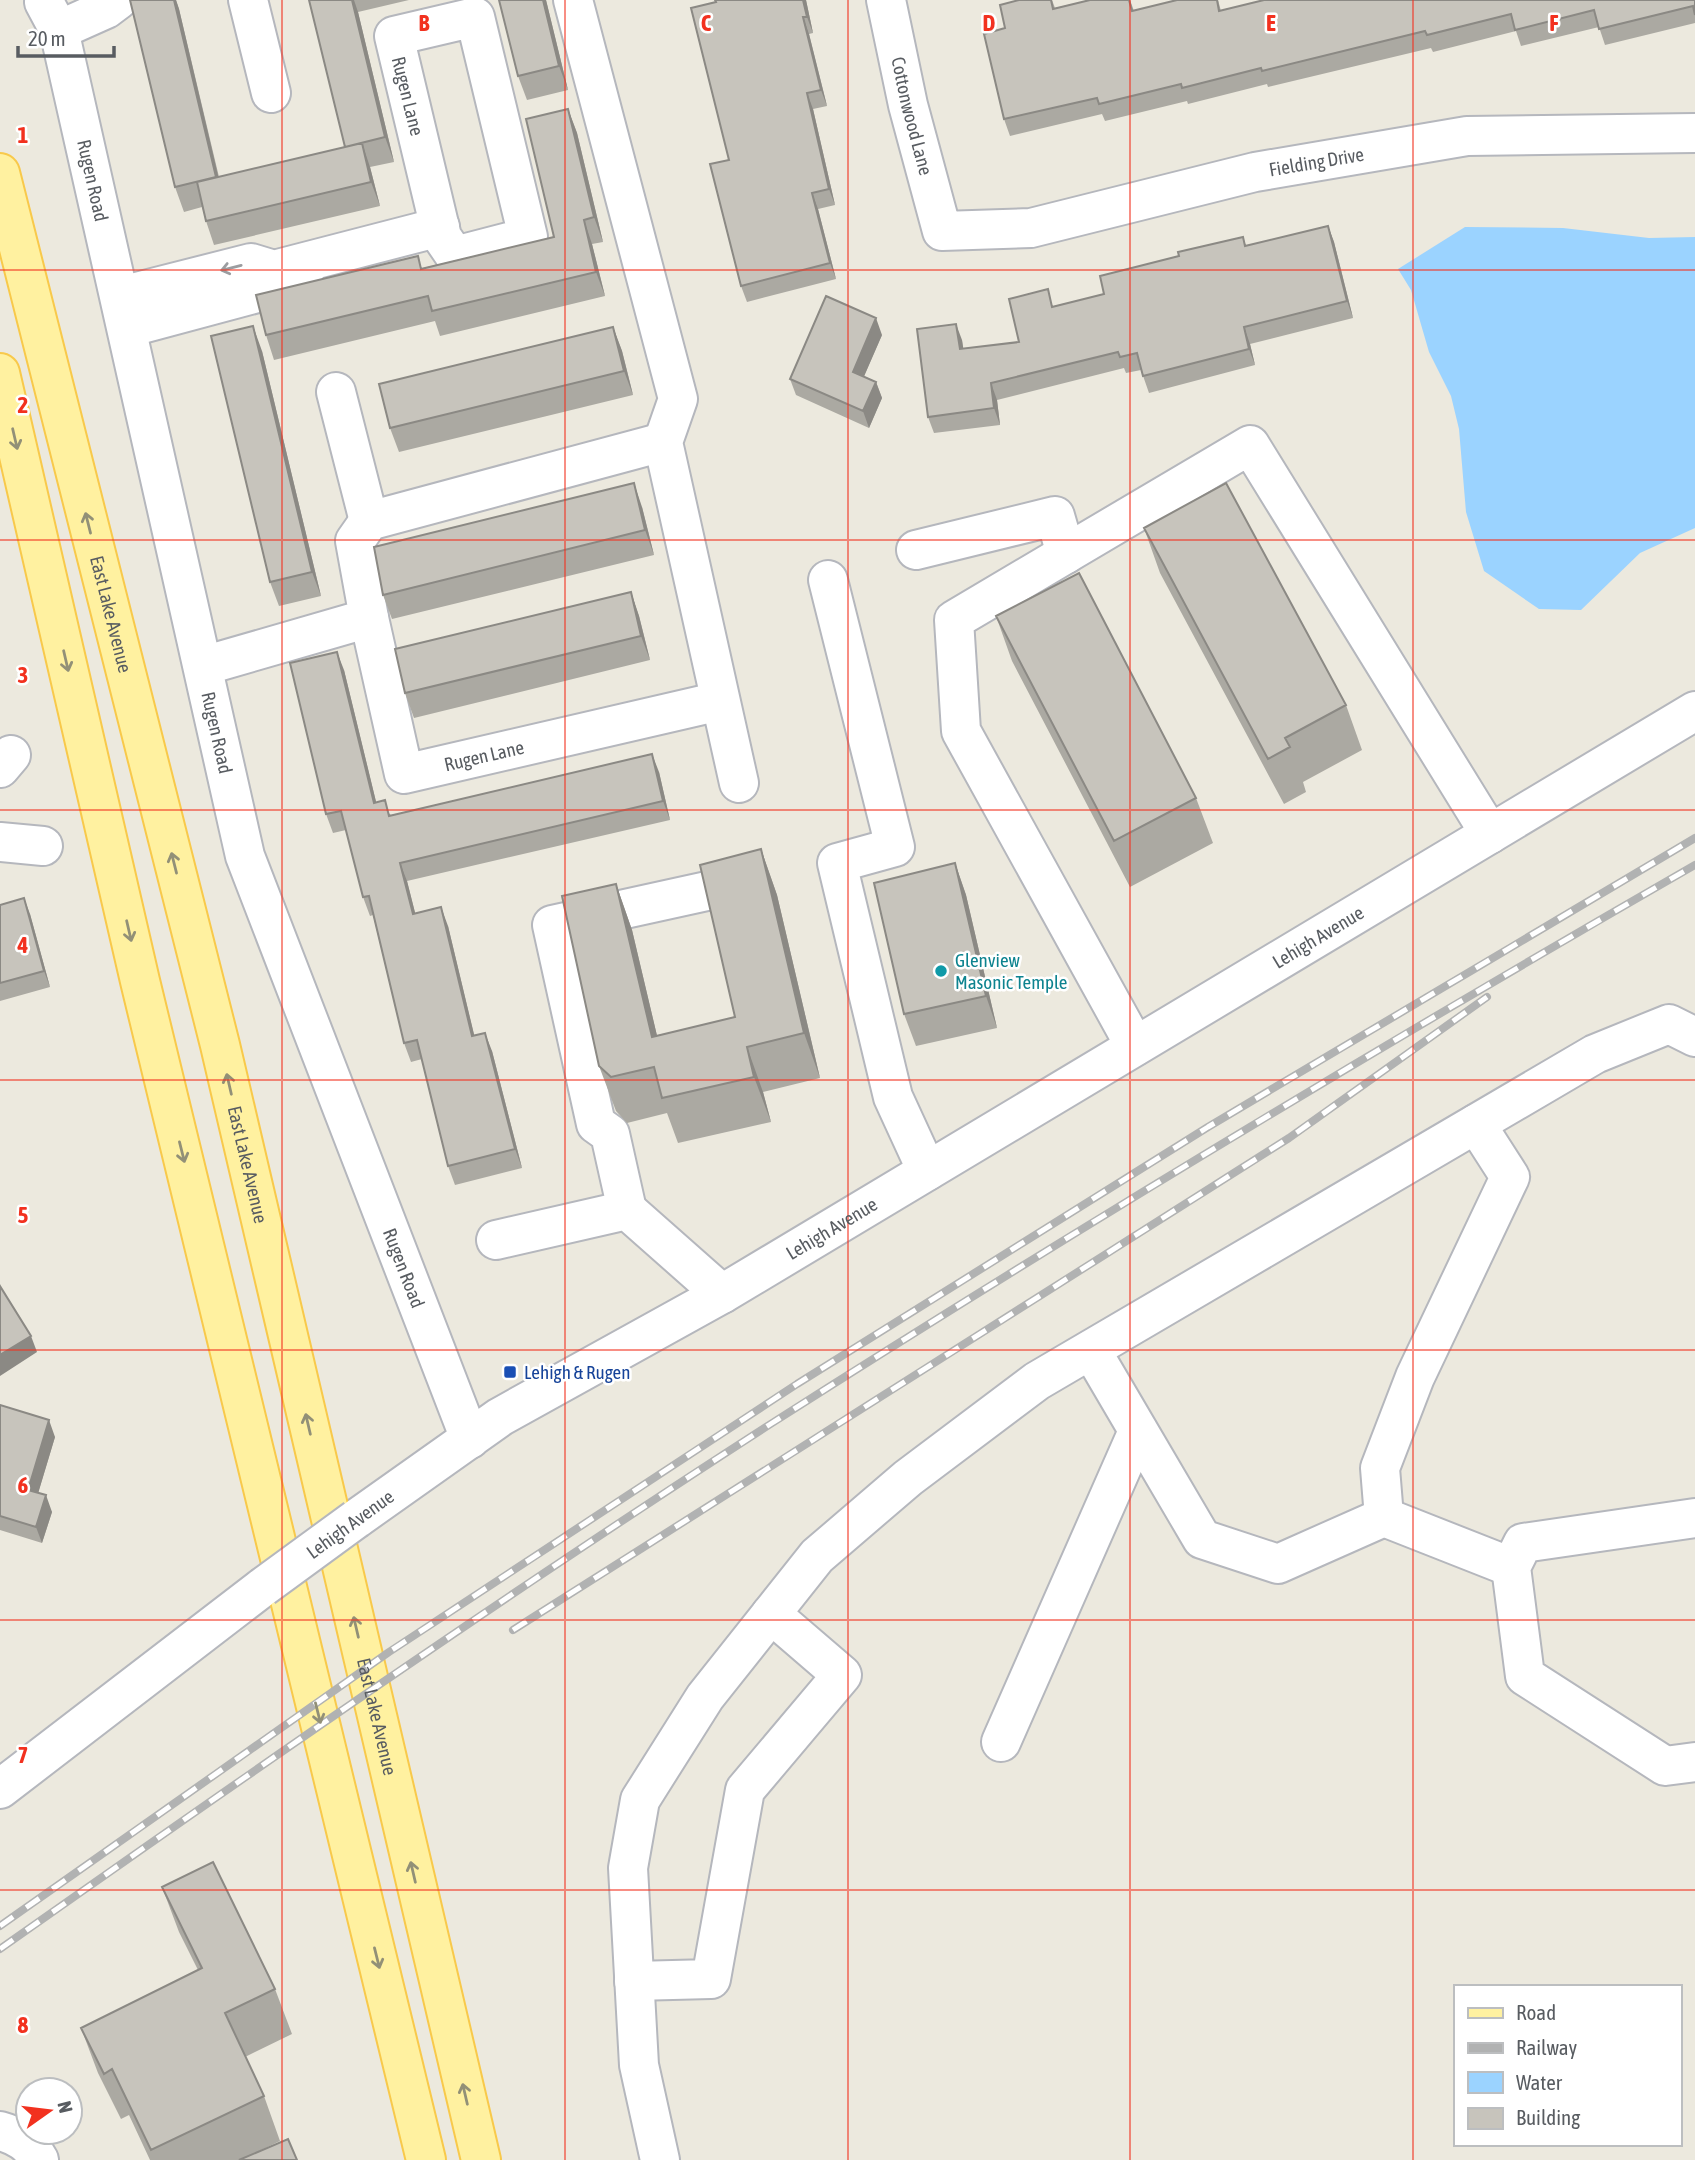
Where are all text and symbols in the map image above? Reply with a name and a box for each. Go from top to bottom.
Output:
text: B [419,10,430,36]
text: C [701,10,712,36]
text: D [983,10,996,36]
text: E [1266,10,1276,36]
text: F [1549,10,1559,36]
scale bar [18,14,114,58]
text: 20 m [28,26,66,50]
street label: Rugen Lane [388,54,428,138]
street label: Cottonwood Lane [887,55,937,178]
text: 1 [18,122,29,148]
street label: Rugen Road [73,137,113,224]
street label: Fielding Drive [1267,143,1365,180]
one-way arrow [221,262,243,275]
text: 2 [18,392,28,418]
one-way arrow [9,427,23,450]
one-way arrow [81,513,94,535]
street label: East Lake Avenue [86,553,137,675]
one-way arrow [60,649,74,672]
text: 3 [18,662,28,688]
street label: Rugen Road [197,690,237,776]
street label: Rugen Lane [442,736,526,775]
one-way arrow [167,852,180,875]
street label: Lehigh Avenue [1268,901,1367,973]
one-way arrow [123,919,136,941]
text: 4 [17,932,29,958]
place label: Glenview Masonic Temple [955,949,1067,993]
marker: Glenview Masonic Temple [933,963,949,979]
one-way arrow [222,1073,235,1095]
street label: East Lake Avenue [224,1104,272,1225]
one-way arrow [175,1140,189,1163]
street label: Lehigh Avenue [782,1193,881,1264]
text: 5 [18,1202,29,1228]
street label: Rugen Road [379,1225,429,1311]
place label: Lehigh & Rugen [524,1361,630,1383]
marker: Lehigh & Rugen [502,1364,518,1380]
one-way arrow [301,1413,315,1436]
text: 6 [18,1472,29,1498]
street label: Lehigh Avenue [302,1485,398,1563]
one-way arrow [348,1616,362,1639]
street label: East Lake Avenue [353,1656,402,1777]
one-way arrow [312,1701,325,1724]
text: 7 [18,1742,28,1768]
one-way arrow [406,1861,419,1884]
one-way arrow [371,1946,384,1969]
legend [1454,1985,1681,2146]
text: Road [1516,2000,1556,2024]
text: 8 [18,2012,29,2038]
text: Railway [1516,2035,1578,2059]
text: Water [1516,2070,1563,2094]
north arrow [14,2076,84,2146]
one-way arrow [458,2083,471,2105]
text: N [53,2099,78,2115]
text: Building [1516,2105,1580,2129]

